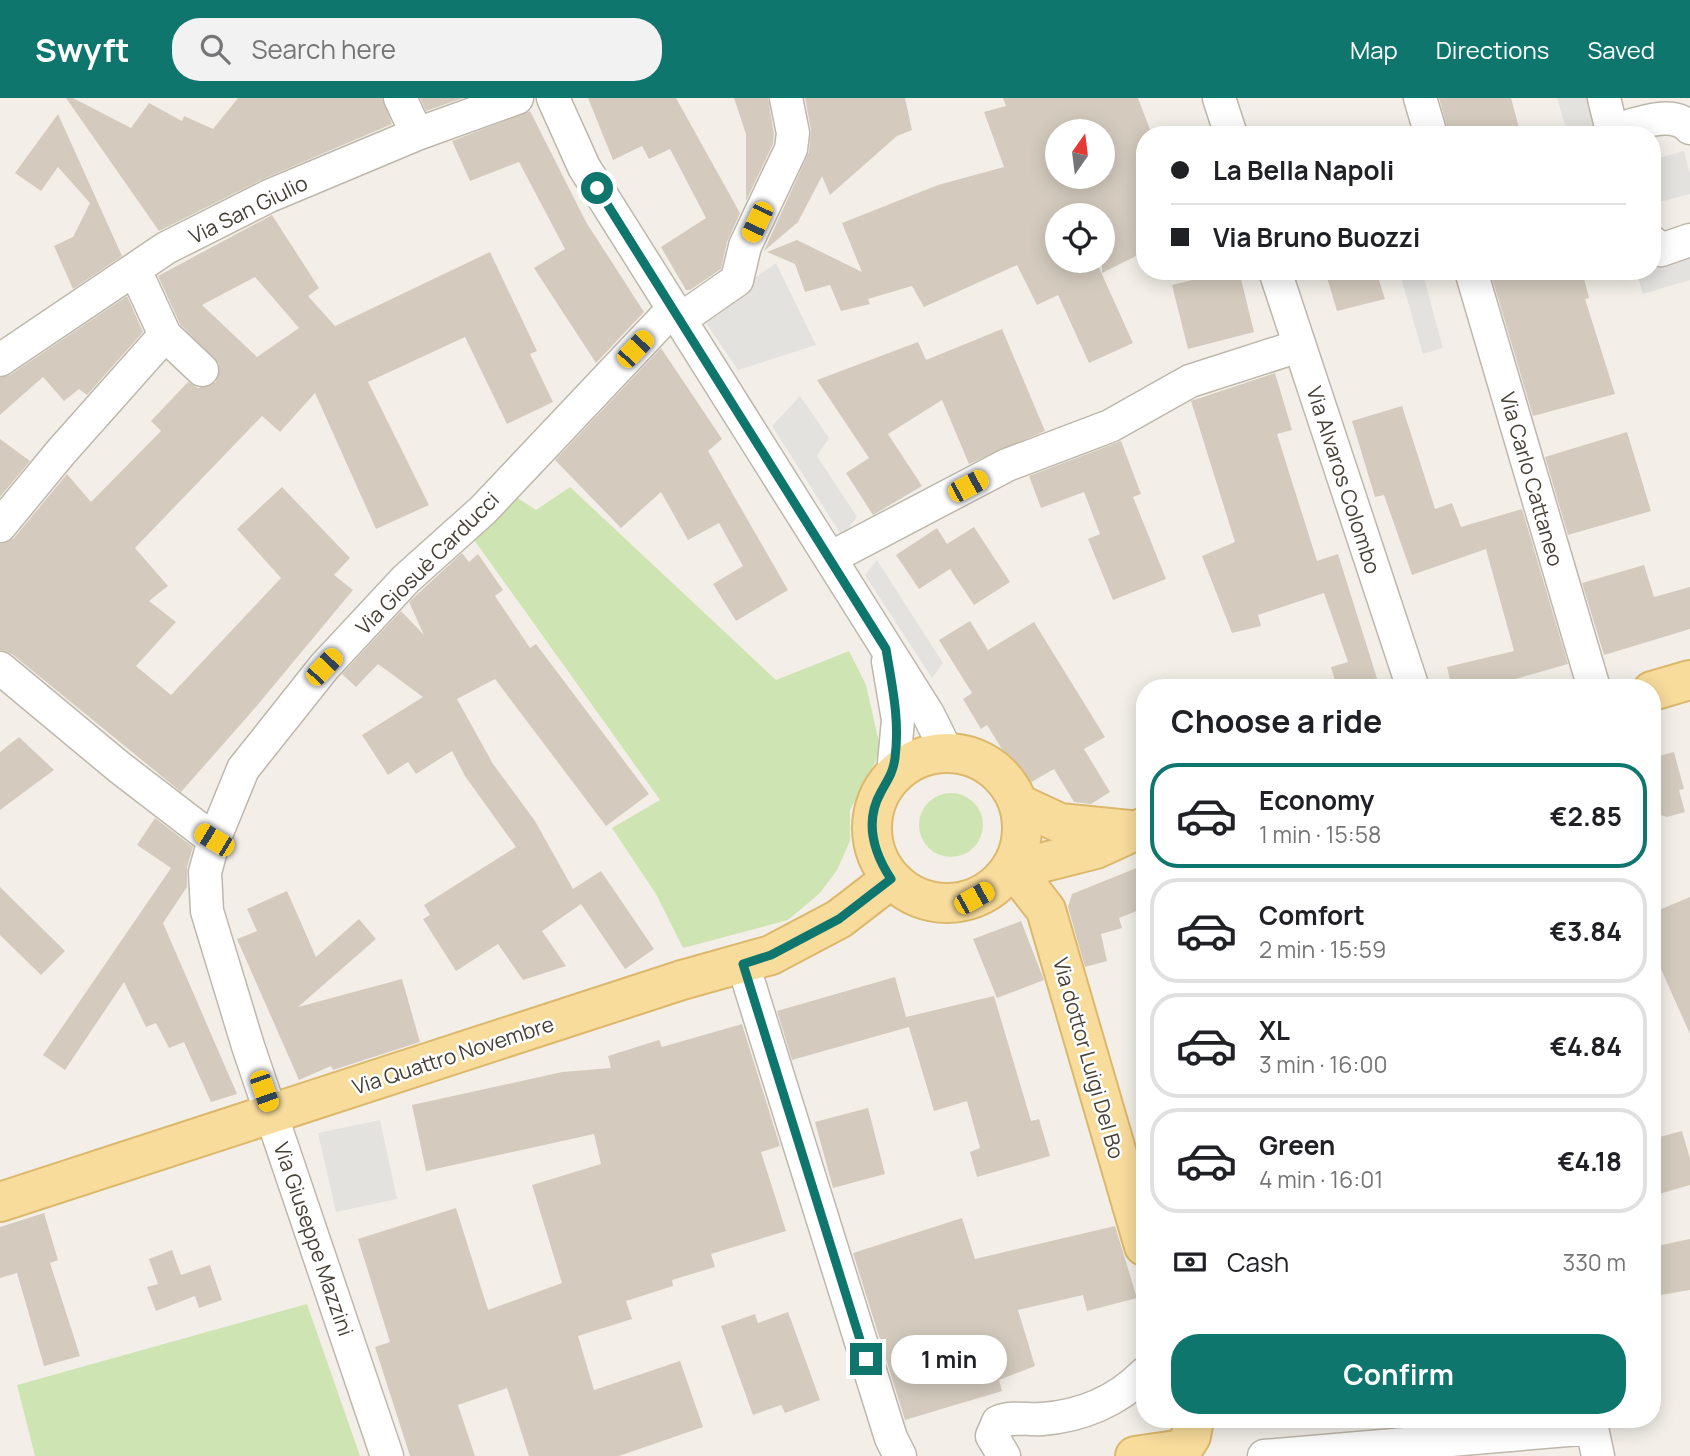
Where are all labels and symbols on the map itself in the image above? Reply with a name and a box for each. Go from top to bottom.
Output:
north arrow [1045,119,1115,189]
street label: Via San Giulio [184,168,312,250]
route start [581,172,613,204]
car [739,199,776,245]
car [613,326,658,372]
street label: Via Alvaros Colombo [1301,383,1387,577]
street label: Via Carlo Cattaneo [1494,389,1570,569]
car [945,467,992,505]
street label: Via Giosuè Carducci [349,485,505,641]
car [302,644,347,690]
car [191,820,238,860]
car [951,879,998,917]
street label: Via dottor Luigi Del Bo [1047,954,1131,1162]
street label: Via Quattro Novembre [349,1009,557,1101]
car [248,1068,281,1114]
street label: Via Giuseppe Mazzini [268,1138,360,1340]
callout: 1 min [890,1334,1006,1384]
route end [850,1343,882,1375]

